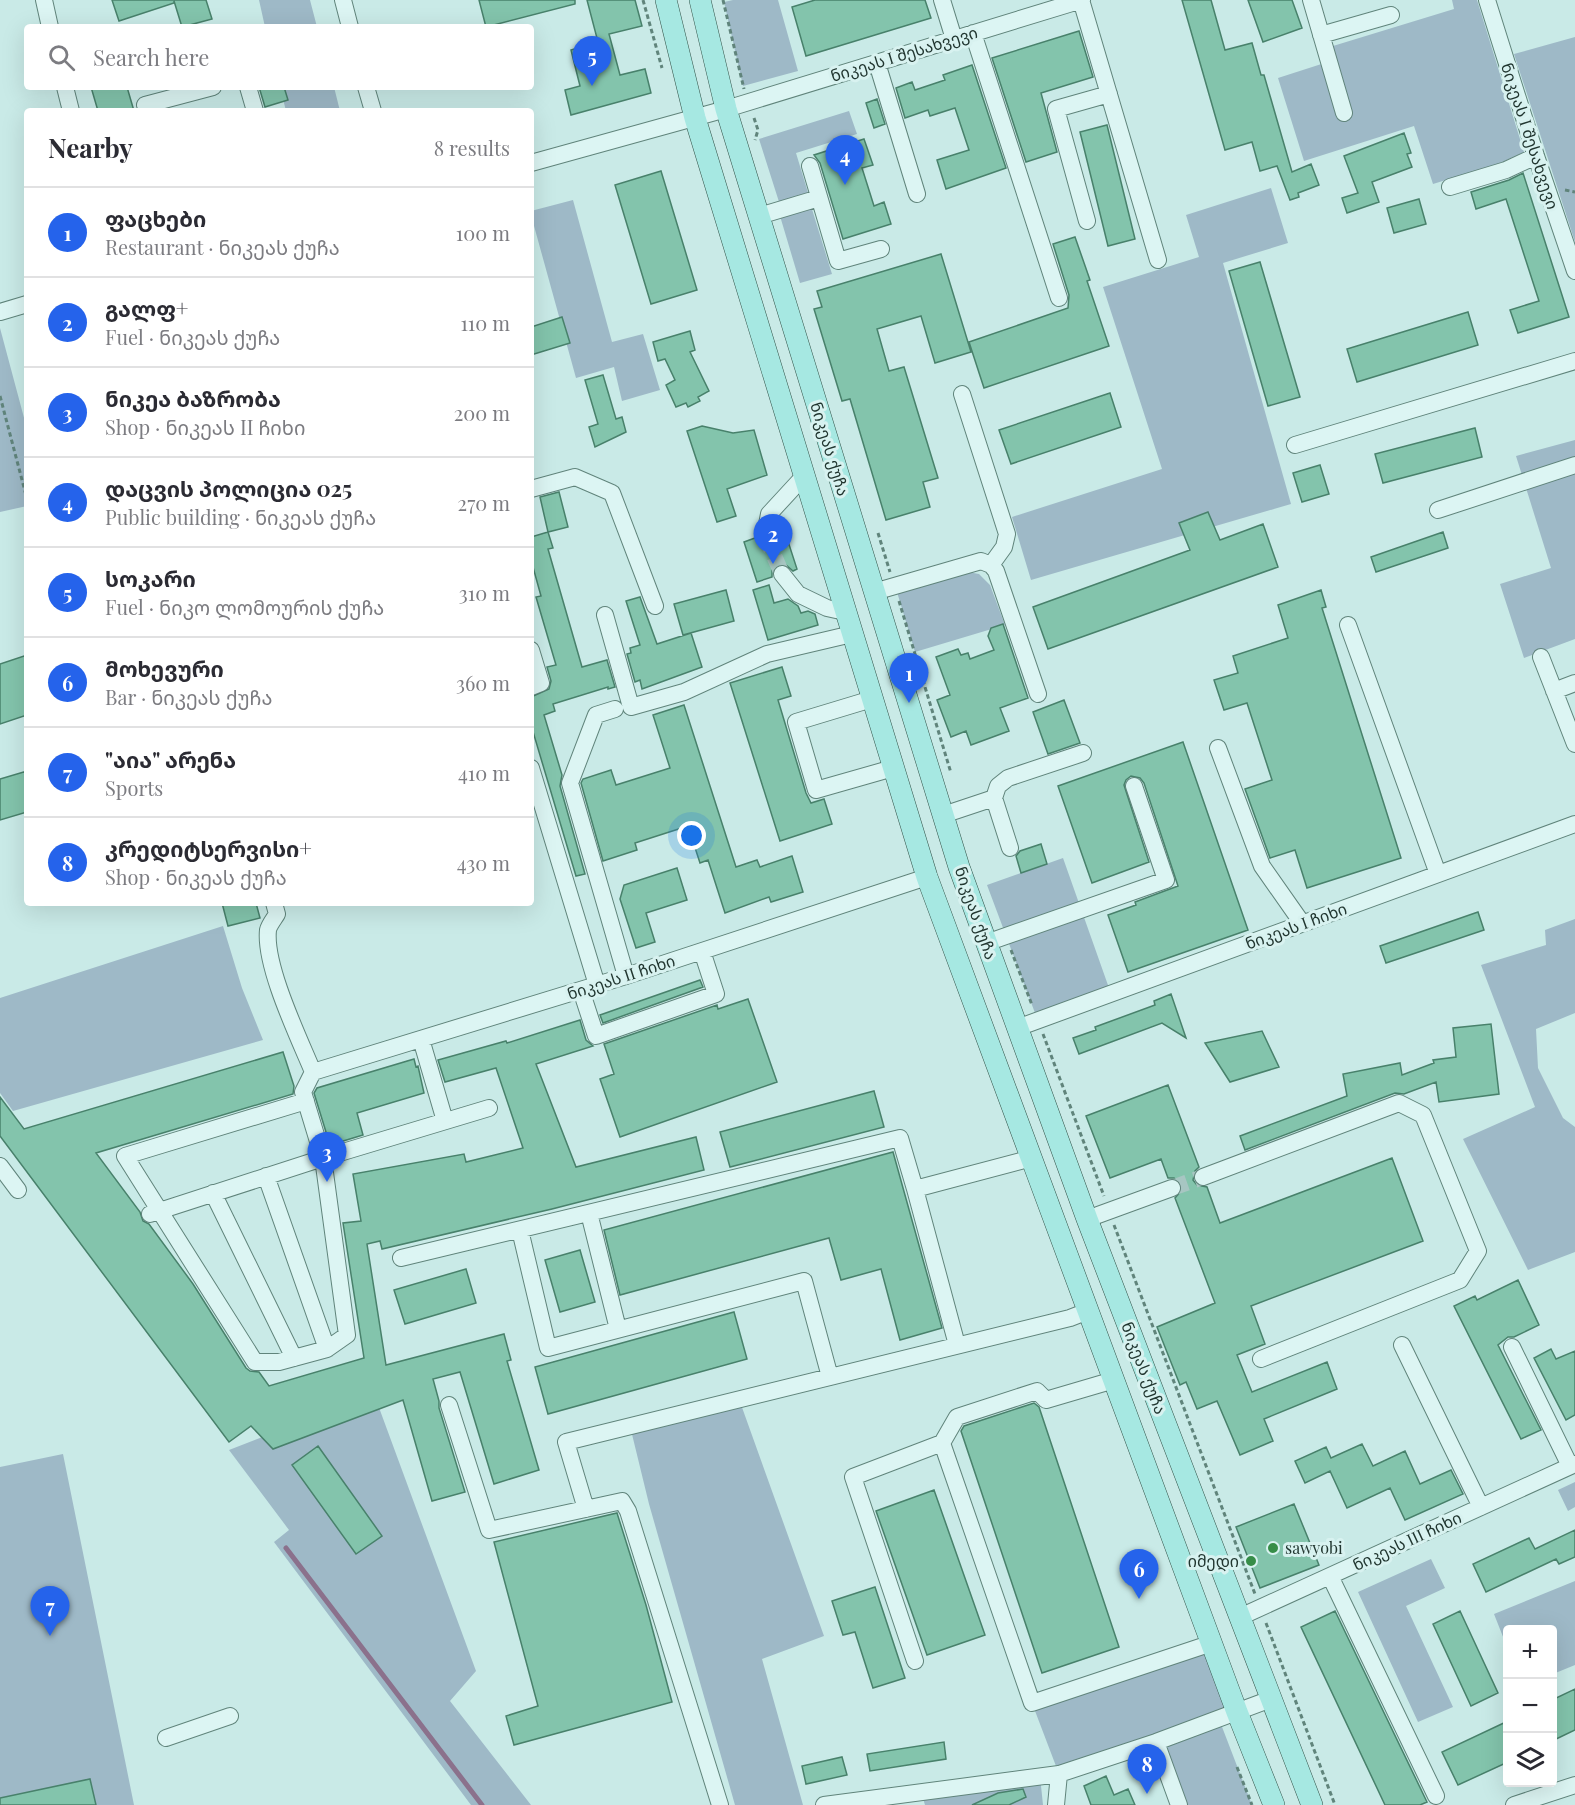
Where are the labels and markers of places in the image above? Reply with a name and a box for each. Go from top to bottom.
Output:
pin: 5 [572,36,612,86]
pin: 4 [826,136,864,185]
pin: 2 [754,514,792,564]
pin: 1 [890,654,928,703]
pin: 3 [308,1132,346,1182]
place label: sawyobi [1285,1537,1343,1558]
marker: sawyobi [1266,1541,1280,1555]
pin: 6 [1120,1550,1158,1599]
place label: იმედი [1188,1550,1239,1572]
marker: იმედი [1244,1554,1258,1568]
pin: 7 [31,1586,70,1636]
pin: 8 [1128,1744,1166,1794]

